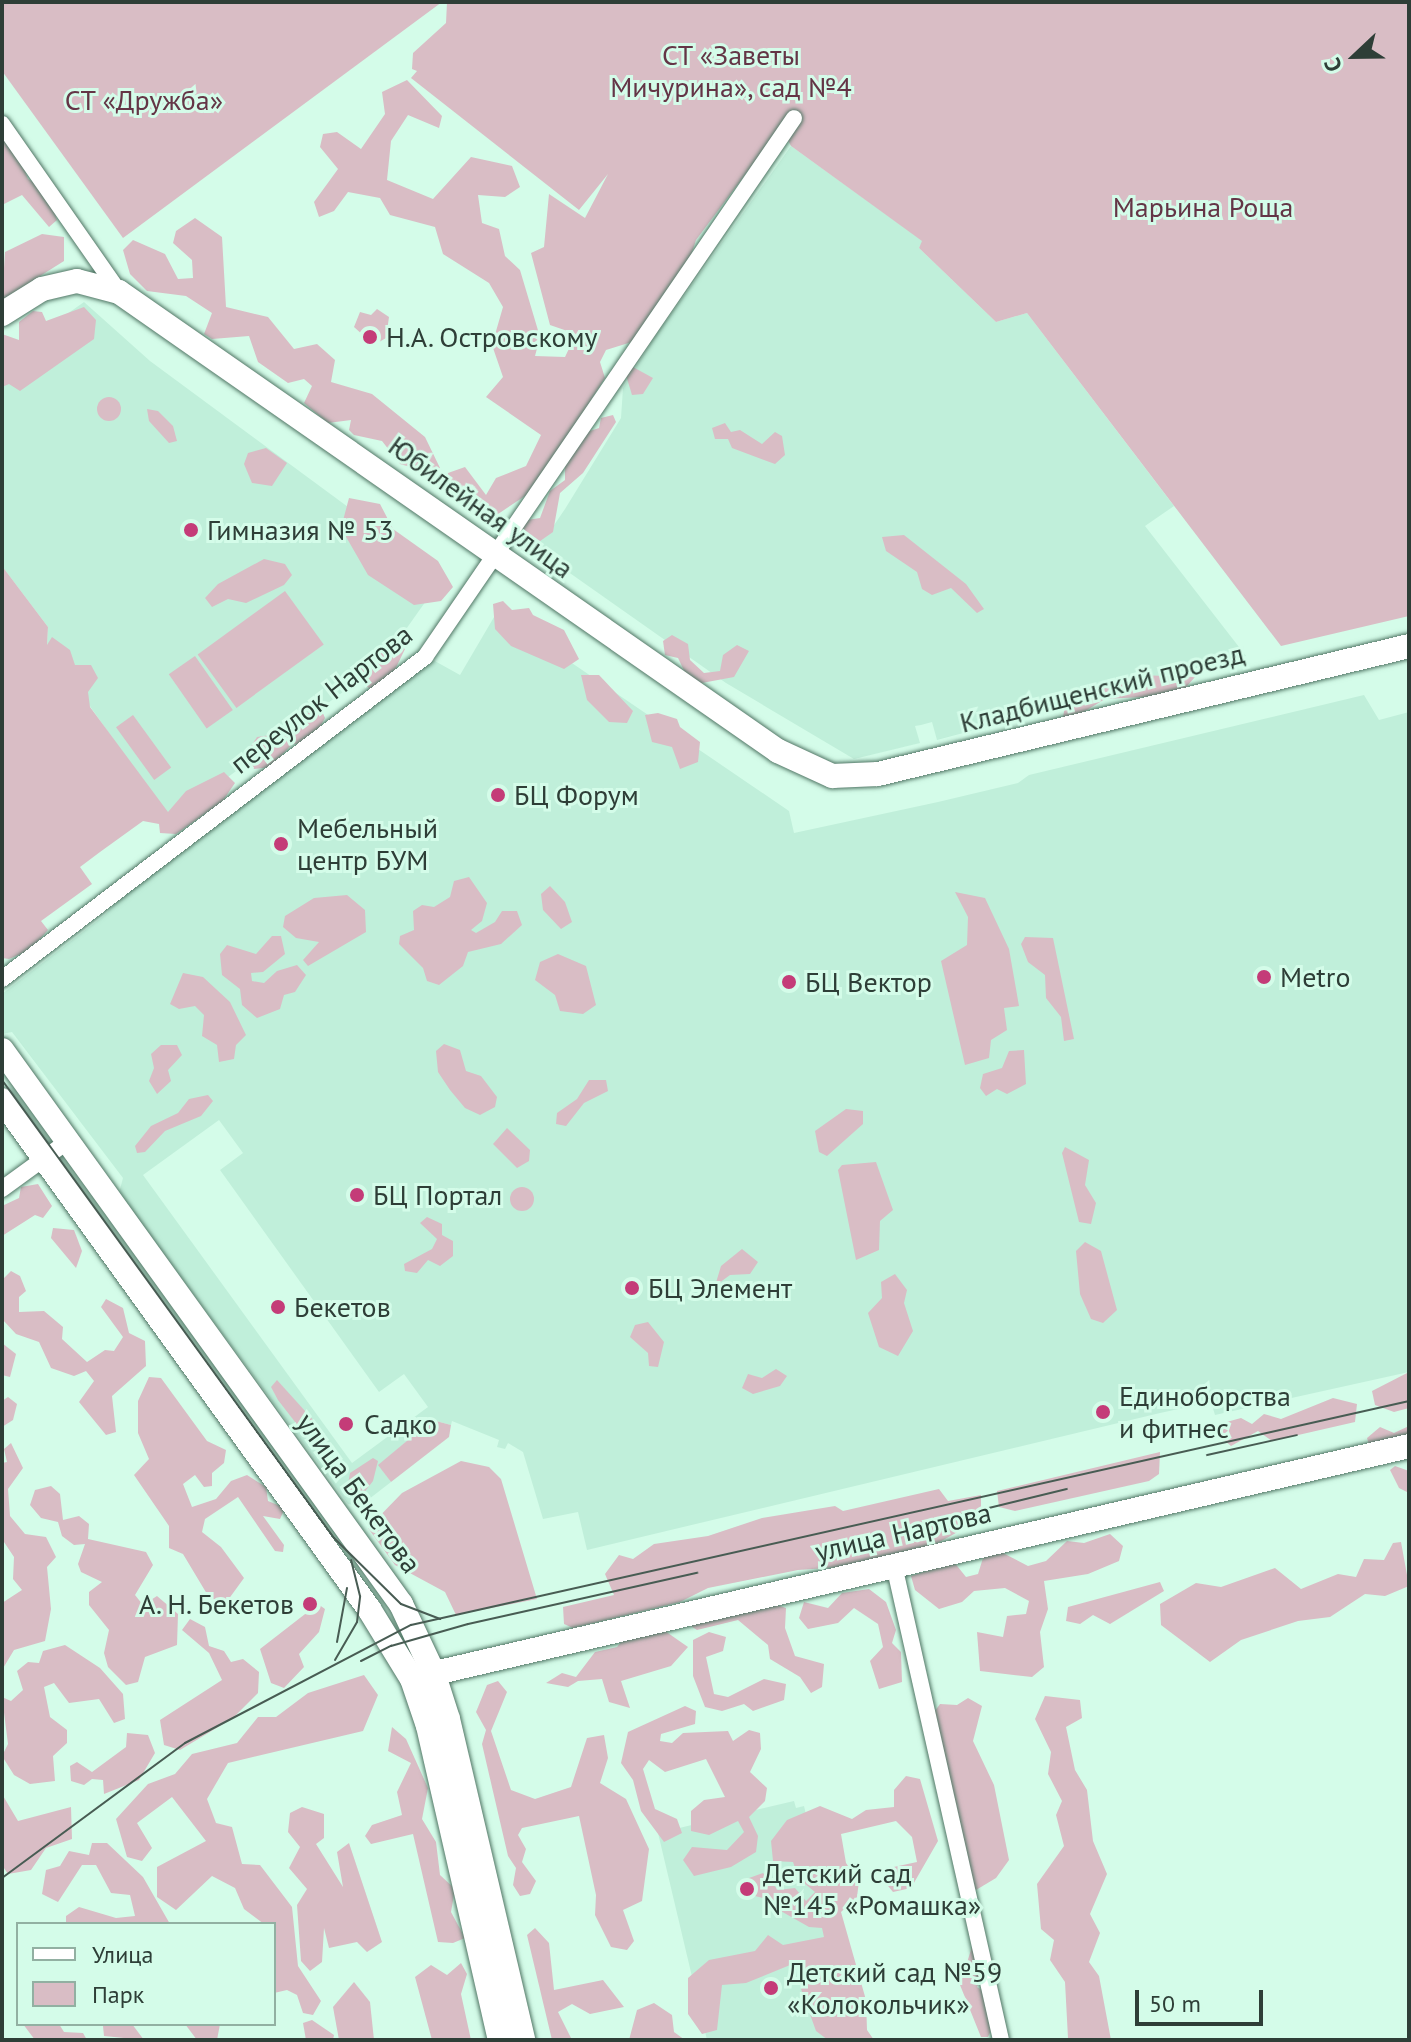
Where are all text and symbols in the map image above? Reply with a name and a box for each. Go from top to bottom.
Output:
north arrow [1315,16,1395,96]
park label: СТ «Заветы Мичурина», сад №4 [609,38,853,104]
text: С [1317,54,1348,76]
park label: СТ «Дружба» [64,83,224,117]
park label: Марьина Роща [1113,190,1293,224]
place label: Н.А. Островскому [386,320,600,354]
marker: Н.А. Островскому [361,328,379,346]
street label: Юбилейная улица [382,429,580,585]
place label: Гимназия № 53 [207,513,394,547]
marker: Гимназия № 53 [182,521,200,539]
street label: переулок Нартова [223,618,419,780]
street label: Кладбищенский проезд [956,636,1248,740]
place label: БЦ Форум [514,778,639,812]
marker: БЦ Форум [489,786,507,804]
place label: Мебельный центр БУМ [297,811,438,877]
marker: Мебельный центр БУМ [272,835,290,853]
place label: Metro [1280,960,1350,994]
place label: БЦ Вектор [805,965,932,999]
marker: Metro [1255,968,1273,986]
marker: БЦ Вектор [780,973,798,991]
place label: БЦ Портал [373,1178,502,1212]
marker: БЦ Портал [348,1186,366,1204]
place label: БЦ Элемент [648,1271,792,1305]
marker: БЦ Элемент [623,1279,641,1297]
place label: Бекетов [294,1290,391,1324]
marker: Бекетов [269,1298,287,1316]
place label: Единоборства и фитнес [1119,1379,1291,1445]
marker: Единоборства и фитнес [1094,1403,1112,1421]
street label: улица Бекетова [290,1407,428,1579]
place label: Садко [364,1407,437,1441]
marker: Садко [335,1413,357,1435]
street label: улица Нартова [812,1495,994,1569]
place label: А. Н. Бекетов [135,1587,294,1621]
marker: А. Н. Бекетов [301,1595,319,1613]
place label: Детский сад №145 «Ромашка» [763,1856,981,1922]
marker: Детский сад №145 «Ромашка» [738,1880,756,1898]
legend [16,1922,276,2026]
text: Улица [92,1939,153,1970]
place label: Детский сад №59 «Колокольчик» [787,1955,1002,2021]
scale bar [1139,1974,1267,2024]
text: Парк [92,1979,144,2010]
marker: Детский сад №59 «Колокольчик» [762,1979,780,1997]
text: 50 m [1149,1988,1201,2019]

